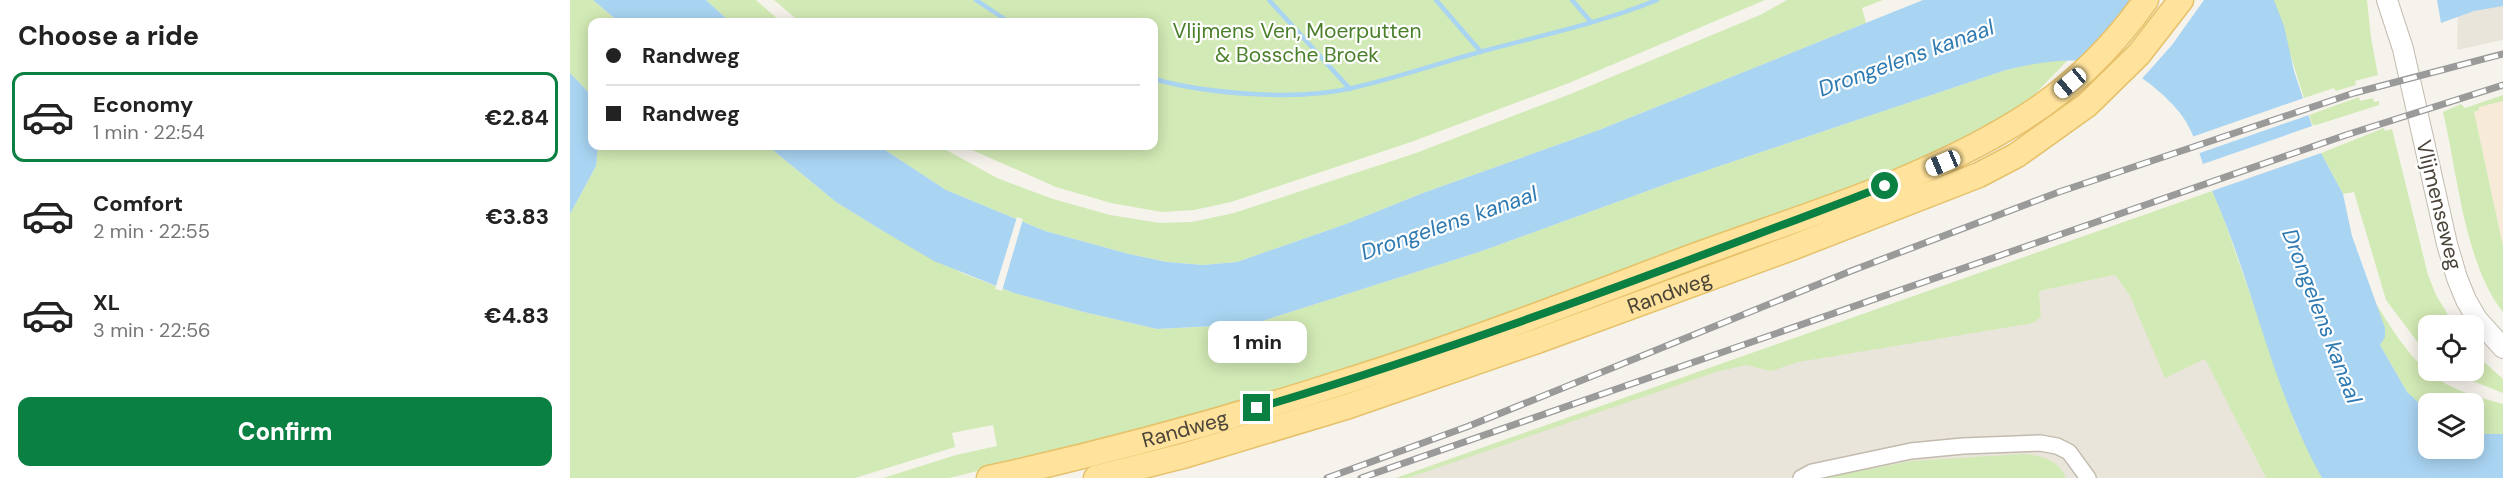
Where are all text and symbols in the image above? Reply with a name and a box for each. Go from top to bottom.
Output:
water label: Drongelens kanaal [1814,12,1999,103]
park label: Vlijmens Ven, Moerputten & Bossche Broek [1173,17,1421,69]
text: Choose a ride [18,18,199,53]
text: Randweg [642,41,740,70]
car [2050,65,2090,101]
icon: car [21,90,75,144]
text: Economy [93,90,193,119]
text: Randweg [642,99,740,128]
text: €2.84 [485,103,549,132]
text: 1 min · 22:54 [93,119,205,145]
street label: Vlijmenseweg [2409,137,2469,273]
car [1923,148,1963,178]
route start [1871,172,1898,199]
water label: Drongelens kanaal [1357,179,1542,267]
icon: car [21,189,75,243]
text: Comfort [93,189,183,218]
text: €3.83 [485,202,549,231]
text: 2 min · 22:55 [93,218,210,244]
water label: Drongelens kanaal [2275,224,2369,409]
street label: Randweg [1623,264,1716,321]
icon: car [21,288,75,342]
text: XL [93,288,120,317]
text: €4.83 [484,301,549,330]
map controls [2418,315,2484,459]
button: locate [2418,315,2484,381]
text: 3 min · 22:56 [93,317,211,343]
callout: 1 min [1208,321,1306,363]
text: 1 min [1233,329,1282,355]
button: layers [2418,393,2484,459]
route end [1243,394,1270,421]
button: Confirm [18,397,552,466]
street label: Randweg [1139,404,1232,454]

